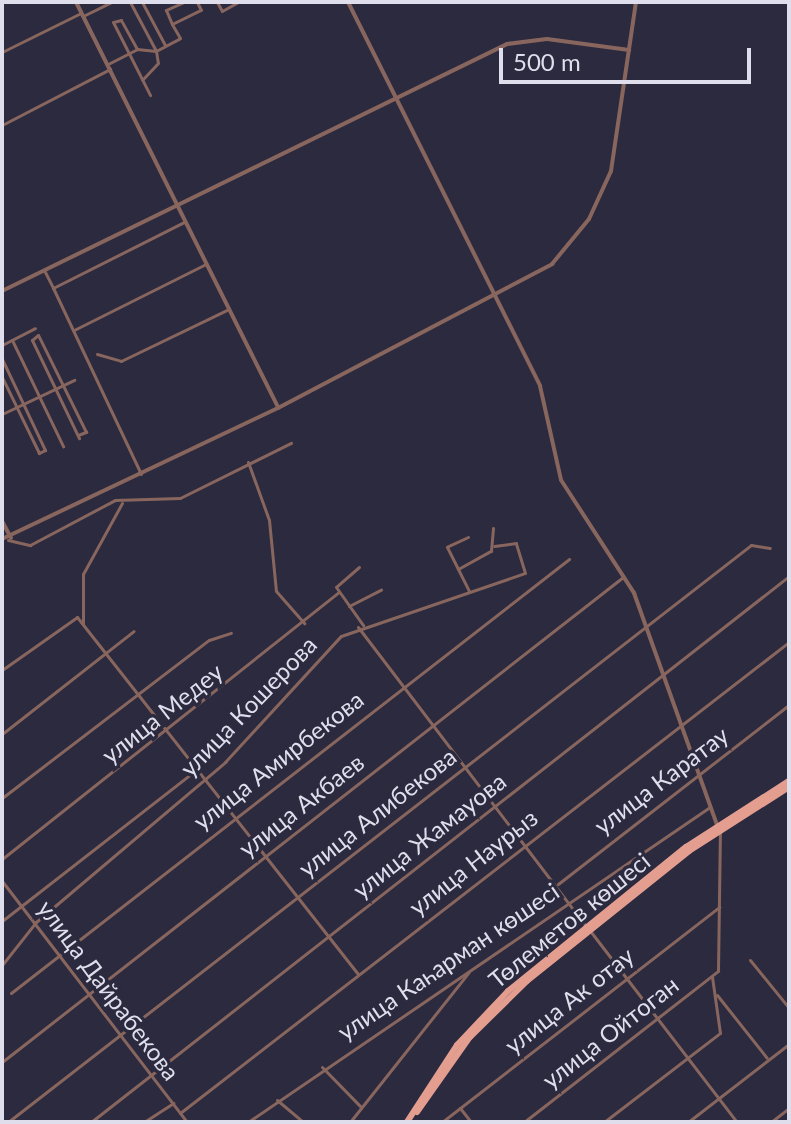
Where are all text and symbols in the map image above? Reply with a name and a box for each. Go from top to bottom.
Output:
scale bar [503,32,755,82]
text: 500 m [513,47,581,76]
street label: улица Кошерова [174,630,322,782]
street label: улица Медеу [96,657,228,769]
street label: улица Амирбекова [187,685,369,835]
street label: улица Каратау [588,720,734,840]
street label: улица Алибекова [292,742,462,882]
street label: улица Акбаев [233,747,369,863]
street label: улица Жамауова [347,766,511,904]
street label: улица Наурыз [403,803,543,921]
street label: Төлеметов көшесі [483,846,655,994]
street label: улица Каһарман көшесі [332,876,564,1046]
street label: улица Дайрабекова [32,894,186,1086]
street label: улица Ак отау [499,941,639,1059]
street label: улица Ойтоган [536,970,684,1094]

